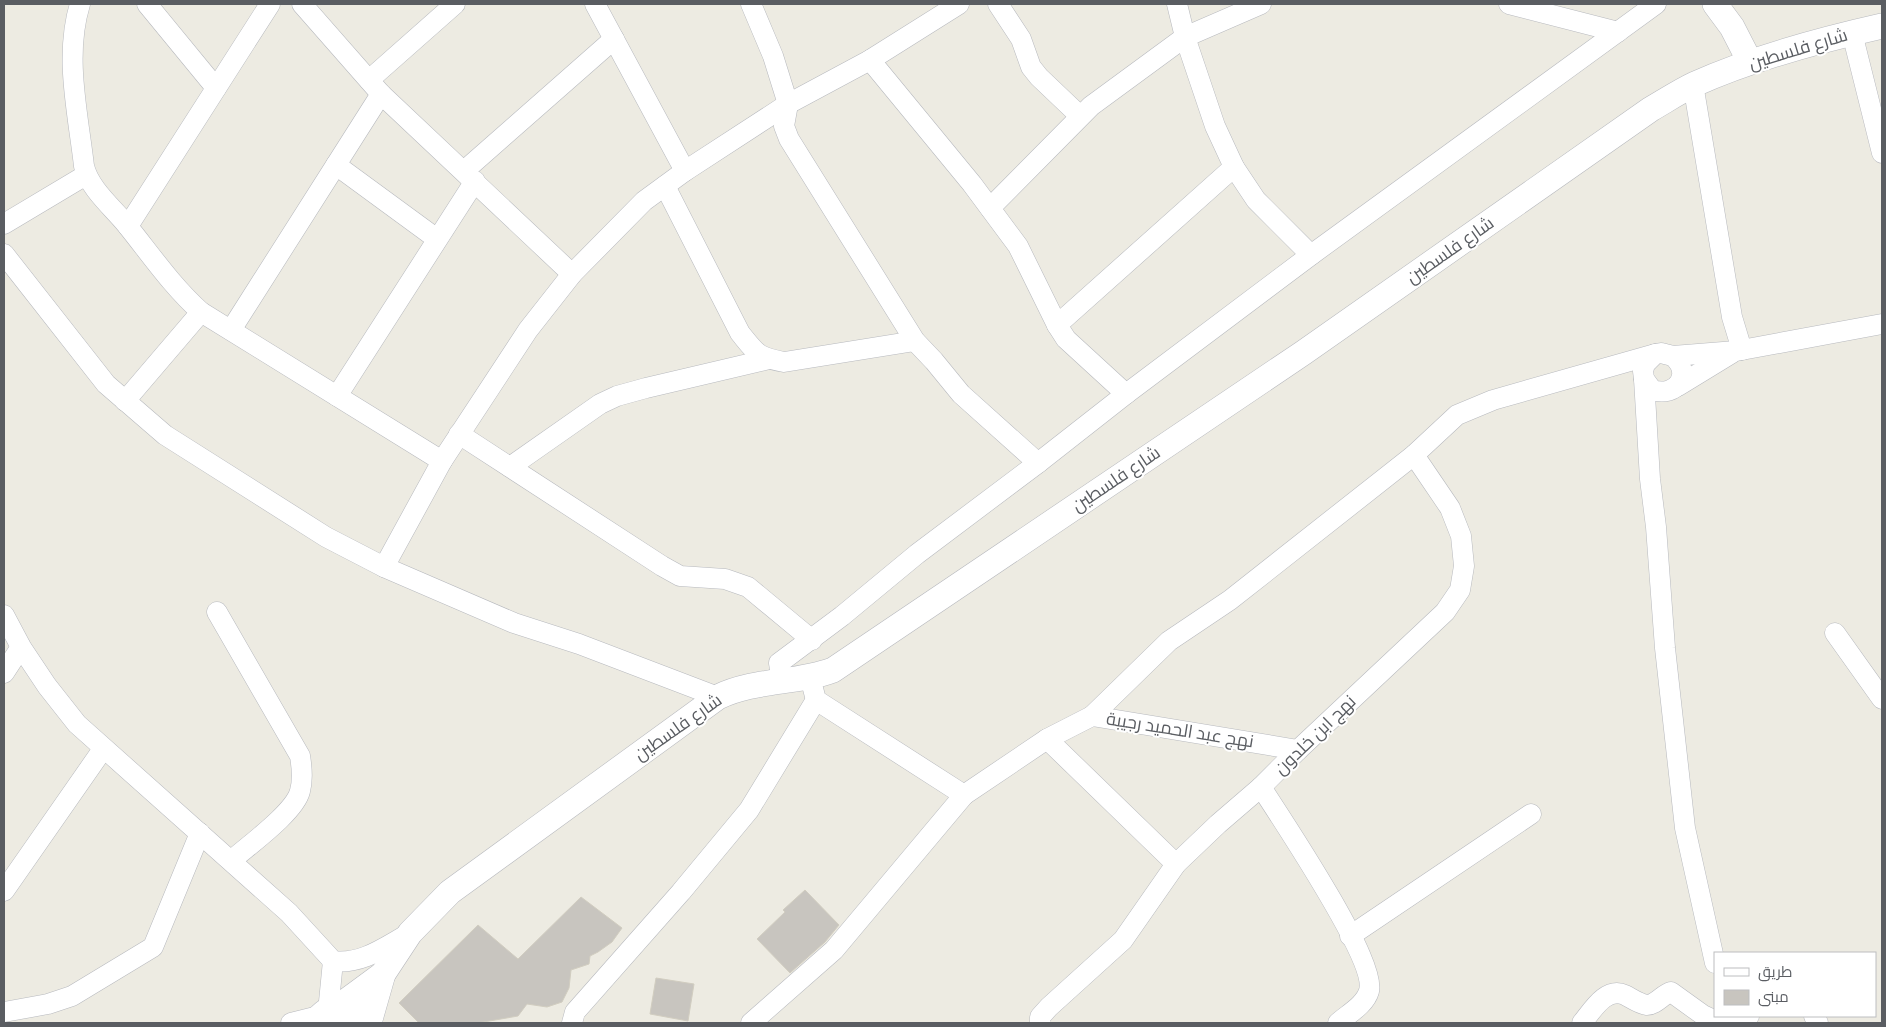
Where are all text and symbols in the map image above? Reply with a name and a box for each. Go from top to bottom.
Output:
street label: شارع فلسطين [1746,24,1850,75]
street label: شارع فلسطين [1402,212,1499,289]
street label: شارع فلسطين [1067,441,1165,518]
street label: شارع فلسطين [630,689,727,766]
street label: نهج ابن خلدون [1269,691,1361,780]
street label: نهج عبد الحميد رجيبة [1104,707,1255,754]
legend [1714,952,1876,1017]
text: طريق [1758,963,1792,982]
text: مبنى [1758,988,1789,1007]

